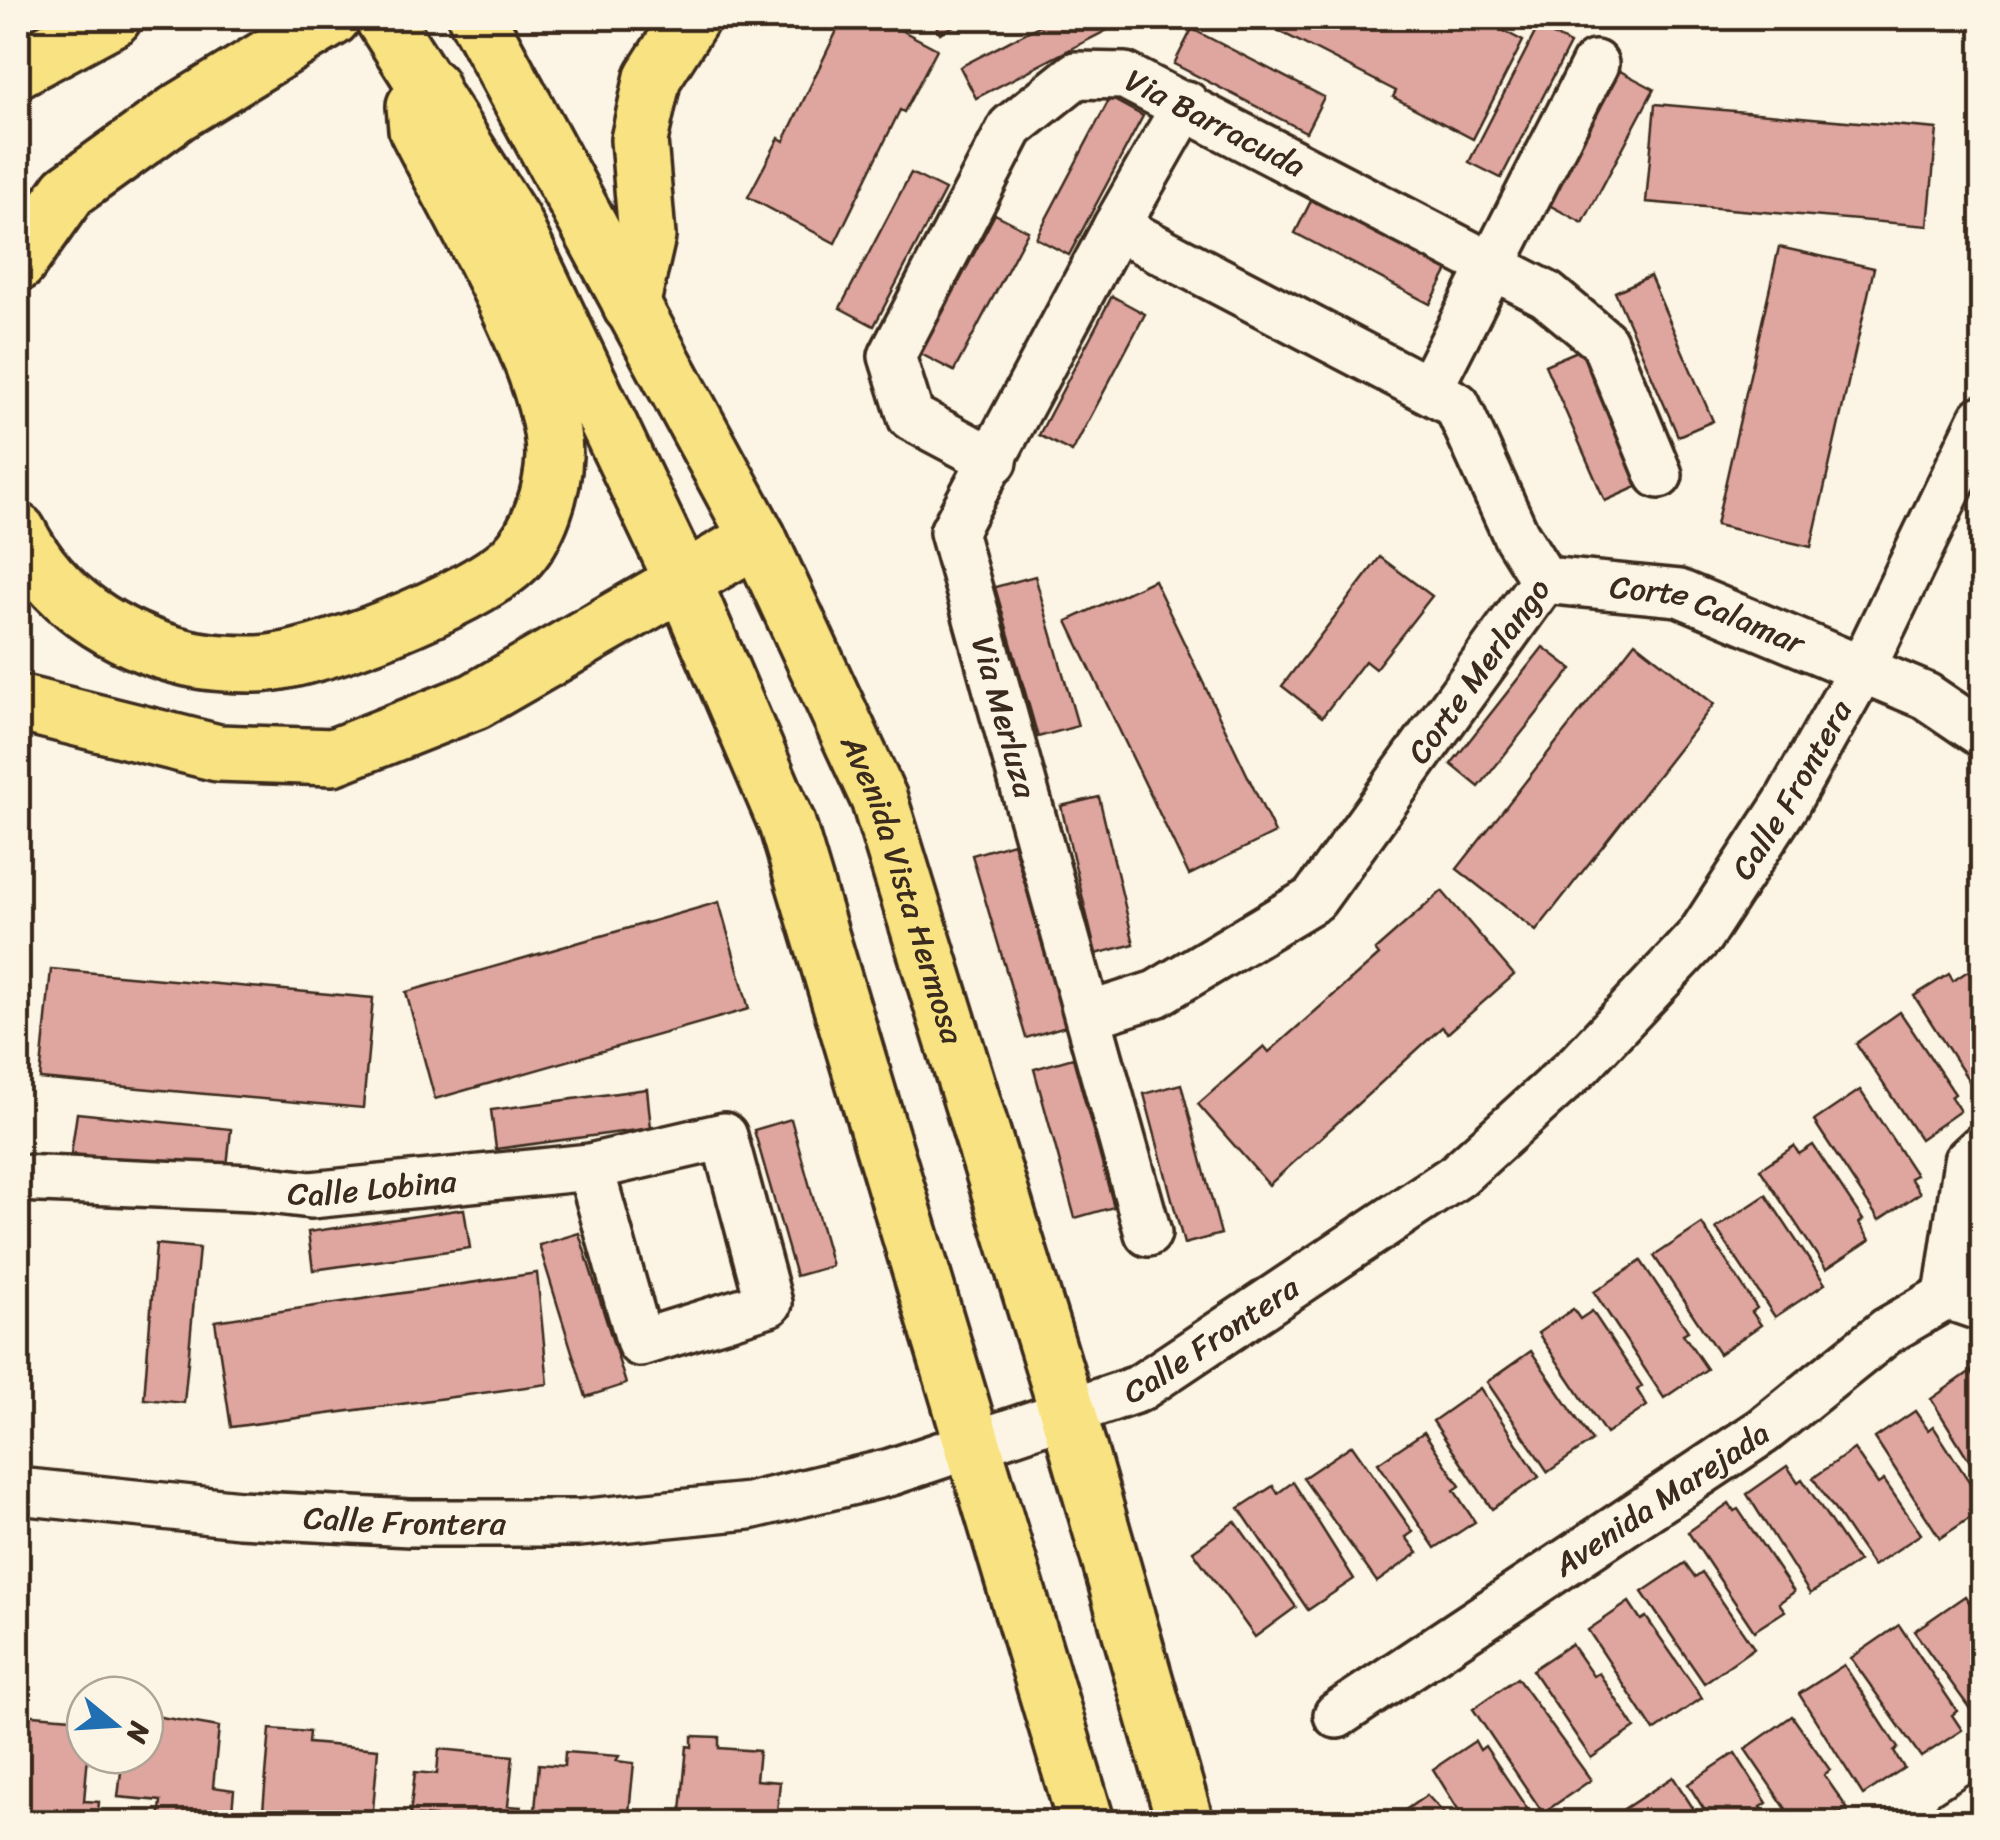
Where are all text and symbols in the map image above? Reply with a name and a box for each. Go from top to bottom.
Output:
street label: Via Barracuda [1115,53,1316,194]
street label: Corte Calamar [1607,558,1815,672]
street label: Corte Merlango [1392,566,1566,777]
street label: Via Merluza [954,630,1054,806]
street label: Calle Frontera [1716,688,1869,892]
street label: Avenida Vista Hermosa [823,724,981,1052]
street label: Calle Lobina [285,1152,460,1224]
street label: Calle Frontera [1117,1260,1312,1421]
street label: Avenida Marejada [1541,1406,1782,1593]
street label: Calle Frontera [302,1489,507,1552]
north arrow [65,1675,165,1775]
text: N [112,1715,165,1750]

